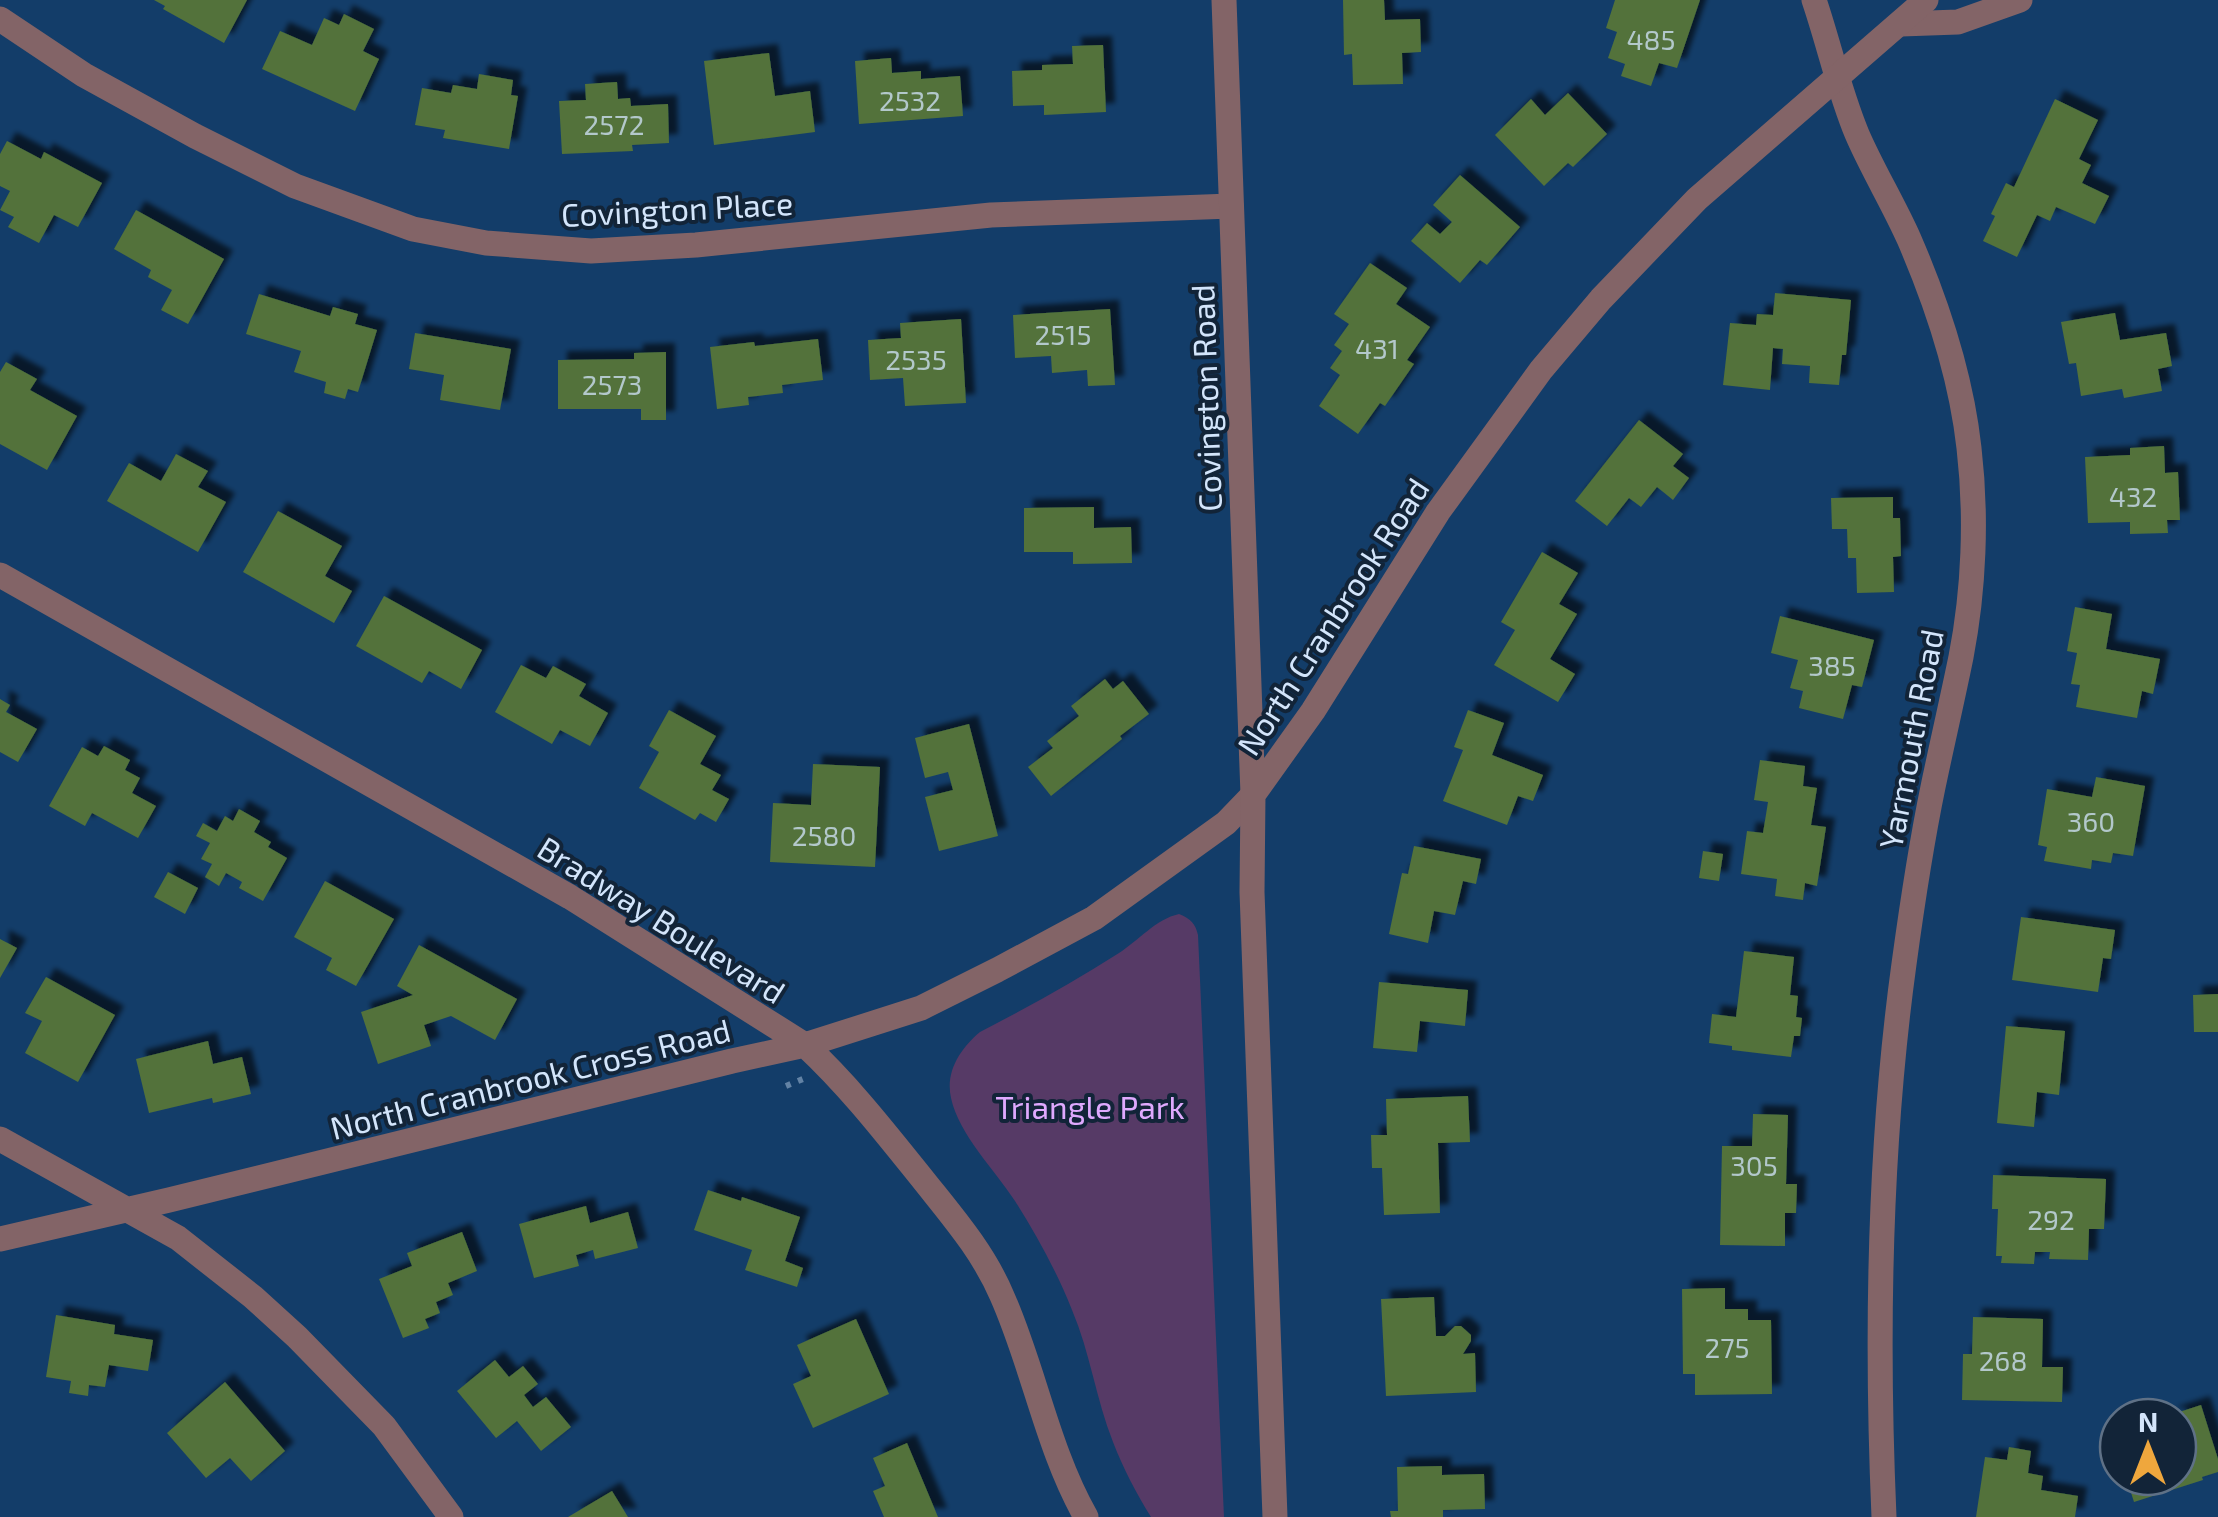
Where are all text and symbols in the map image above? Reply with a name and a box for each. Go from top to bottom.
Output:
house number: 485 [1626,22,1676,56]
house number: 2532 [879,83,941,117]
house number: 2572 [584,107,644,141]
street label: Covington Place [560,183,794,233]
street label: Covington Road [1182,284,1228,512]
house number: 2515 [1035,317,1091,351]
house number: 431 [1355,331,1399,365]
house number: 2535 [885,342,947,376]
house number: 2573 [582,367,642,401]
street label: North Cranbrook Road [1228,470,1436,762]
house number: 432 [2109,479,2157,513]
street label: Yarmouth Road [1870,626,1950,852]
house number: 385 [1808,648,1856,682]
house number: 360 [2067,804,2115,838]
house number: 2580 [792,818,856,852]
street label: Bradway Boulevard [532,828,792,1010]
street label: North Cranbrook Cross Road [326,1010,734,1146]
park label: Triangle Park [995,1087,1185,1125]
house number: 305 [1730,1148,1778,1182]
house number: 292 [2027,1202,2075,1236]
house number: 275 [1704,1330,1750,1364]
house number: 268 [1979,1343,2027,1377]
north arrow [2098,1397,2198,1497]
text: N [2138,1404,2158,1438]

